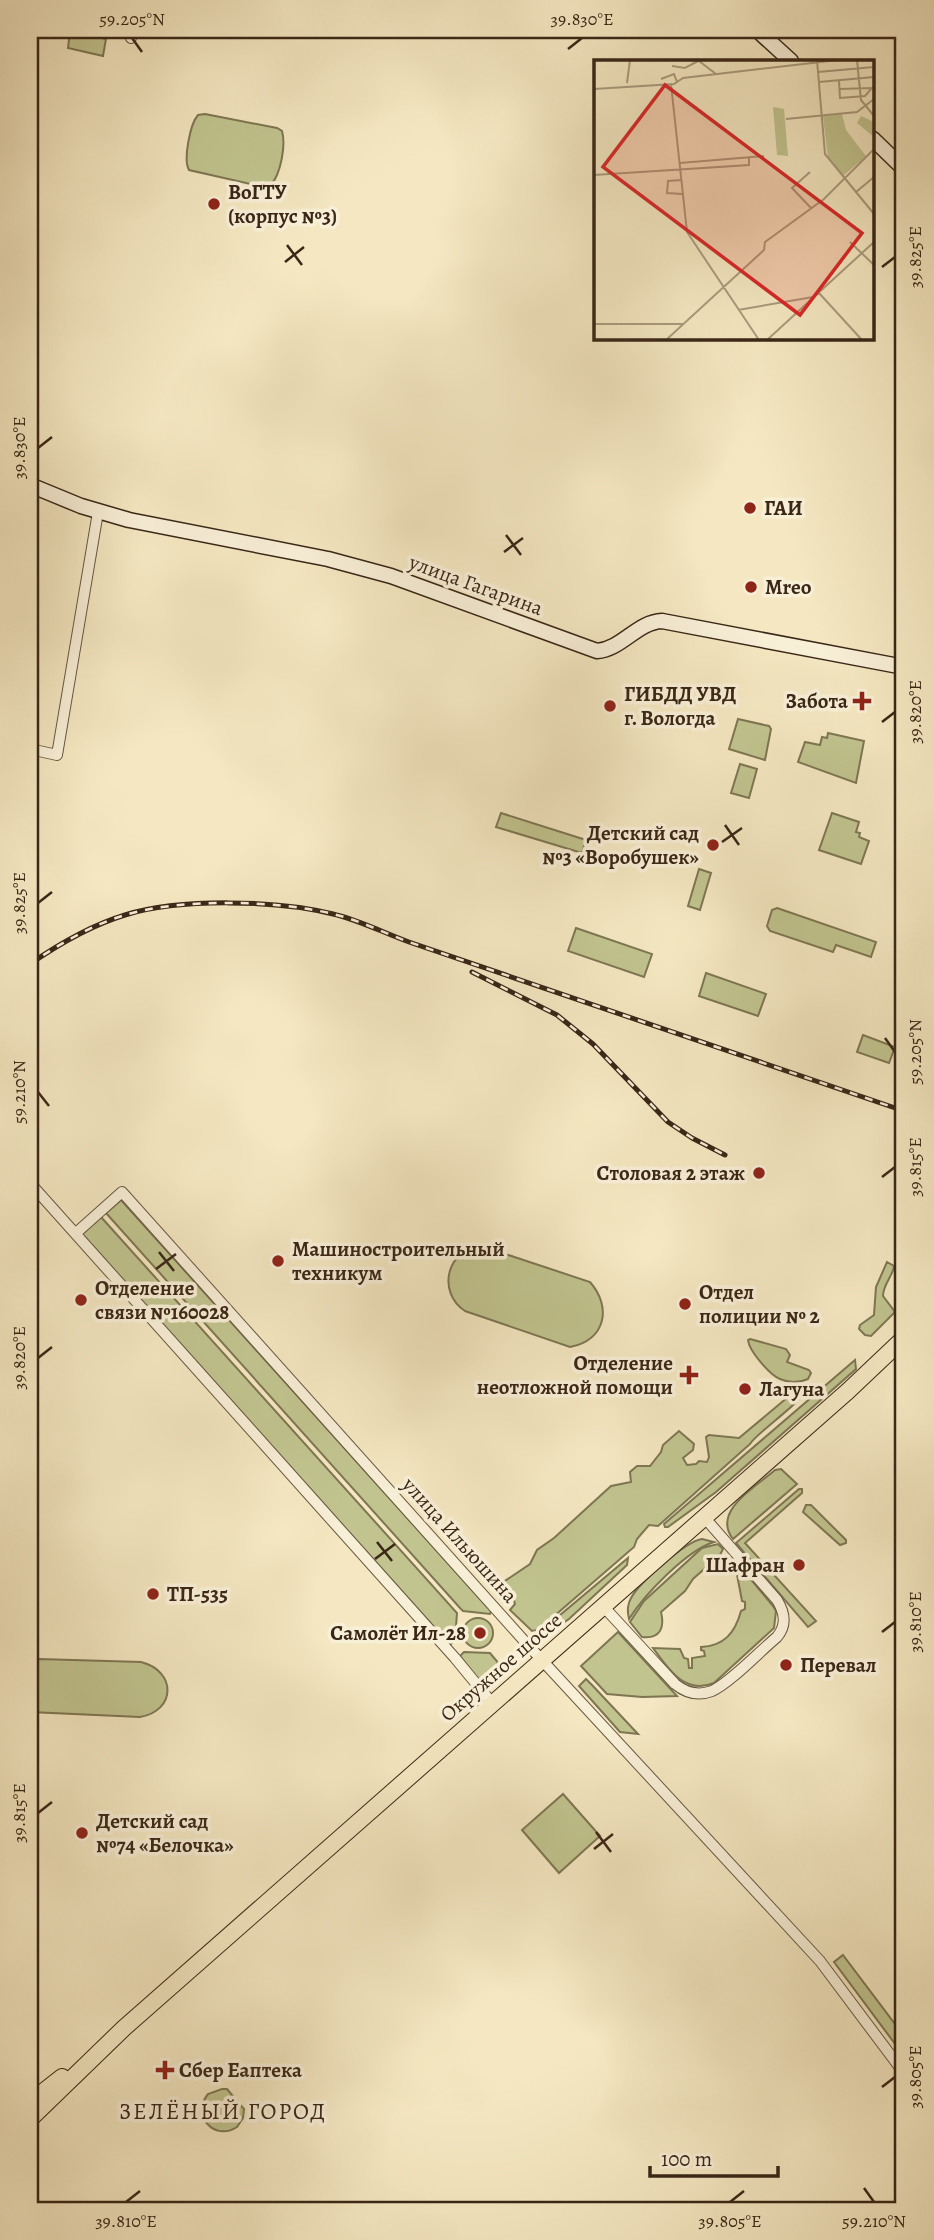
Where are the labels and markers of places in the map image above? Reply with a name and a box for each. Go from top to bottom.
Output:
place label: ВоГТУ (корпус №3) [228,178,337,230]
marker: ВоГТУ (корпус №3) [206,196,222,212]
place label: ГАИ [764,494,803,522]
marker: ГАИ [742,500,758,516]
place label: Mreo [765,573,812,601]
marker: Mreo [743,579,759,595]
place label: ГИБДД УВД г. Вологда [624,680,736,732]
place label: Забота [785,687,848,715]
marker: Забота [854,693,870,709]
marker: ГИБДД УВД г. Вологда [602,698,618,714]
place label: Детский сад №3 «Воробушек» [542,819,699,871]
marker: Детский сад №3 «Воробушек» [705,837,721,853]
place label: Столовая 2 этаж [597,1159,745,1187]
marker: Столовая 2 этаж [751,1165,767,1181]
place label: Машиностроительный техникум [292,1235,505,1287]
marker: Машиностроительный техникум [270,1253,286,1269]
place label: Отделение связи №160028 [95,1274,229,1326]
place label: Отдел полиции № 2 [699,1278,820,1330]
marker: Отделение связи №160028 [73,1292,89,1308]
marker: Отдел полиции № 2 [677,1296,693,1312]
place label: Отделение неотложной помощи [477,1349,673,1401]
marker: Отделение неотложной помощи [679,1365,699,1385]
place label: Лагуна [759,1375,824,1403]
marker: Лагуна [737,1381,753,1397]
place label: Шафран [705,1551,785,1579]
marker: Шафран [791,1557,807,1573]
place label: ТП-535 [167,1580,228,1608]
marker: ТП-535 [145,1586,161,1602]
place label: Самолёт Ил-28 [330,1619,466,1647]
marker: Самолёт Ил-28 [472,1625,488,1641]
place label: Перевал [800,1651,877,1679]
marker: Перевал [778,1657,794,1673]
place label: Детский сад №74 «Белочка» [96,1807,234,1859]
marker: Детский сад №74 «Белочка» [74,1825,90,1841]
place label: Сбер Еаптека [179,2056,302,2084]
marker: Сбер Еаптека [157,2062,173,2078]

